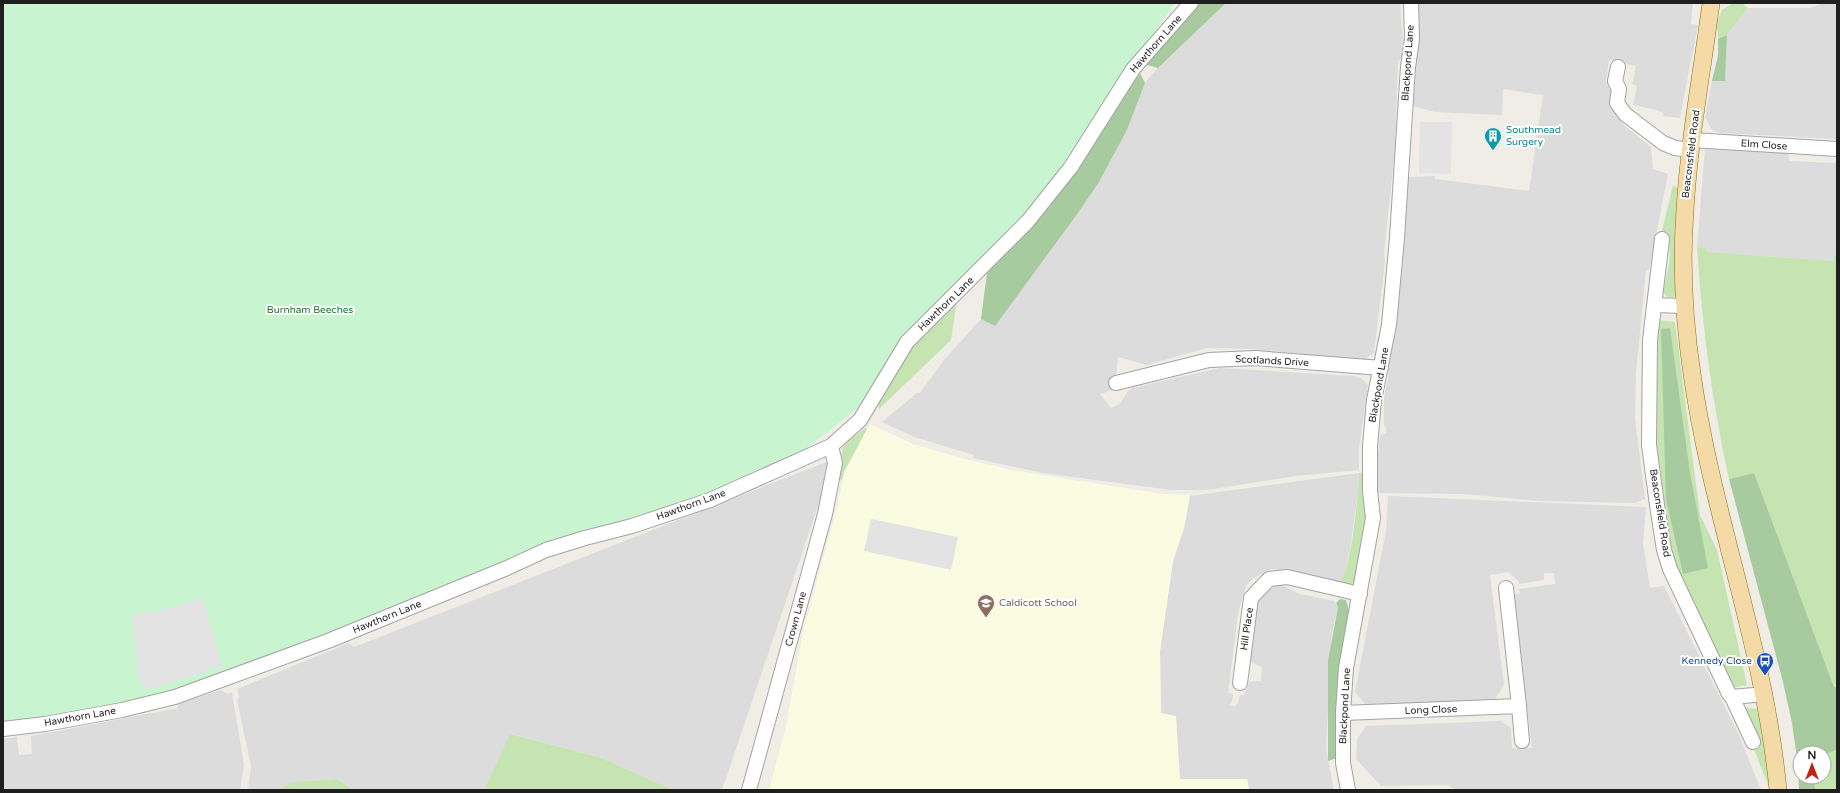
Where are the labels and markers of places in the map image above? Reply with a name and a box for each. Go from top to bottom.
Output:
place label: Southmead Surgery [1506,124,1561,148]
building icon: Southmead Surgery [1483,126,1503,151]
school or university icon: Caldicott School [976,593,996,618]
place label: Caldicott School [999,597,1077,609]
bus stop icon: Kennedy Close [1755,651,1775,676]
place label: Kennedy Close [1682,655,1752,667]

